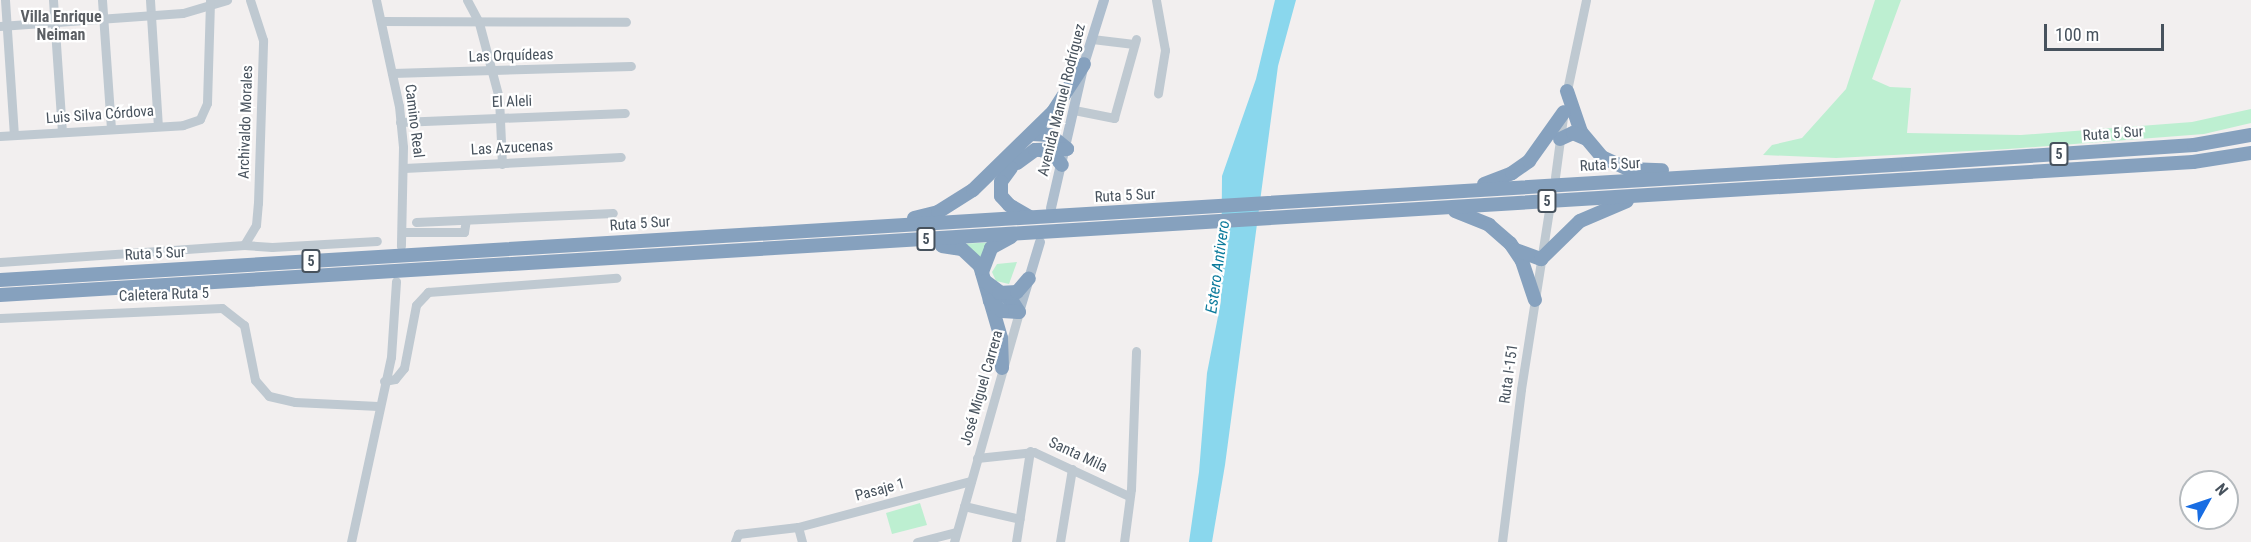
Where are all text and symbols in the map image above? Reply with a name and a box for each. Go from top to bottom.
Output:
district label: Villa Enrique Neiman [20,7,102,45]
scale bar [2047,12,2167,50]
street label: Avenida Manuel Rodríguez [1034,22,1090,178]
text: 100 m [2055,24,2099,45]
street label: Las Orquídeas [468,46,554,66]
street label: Archivaldo Morales [235,65,257,179]
street label: Camino Real [401,83,427,159]
street label: El Aleli [492,92,532,112]
street label: Luis Silva Córdova [45,102,155,128]
street label: Ruta 5 Sur [2082,123,2144,145]
street label: Las Azucenas [470,137,554,159]
road number: 5 [2048,143,2070,165]
street label: Ruta 5 Sur [1579,154,1641,176]
street label: Ruta 5 Sur [1094,185,1156,207]
road number: 5 [1536,190,1558,212]
street label: Ruta 5 Sur [609,213,671,235]
water label: Estero Antivero [1202,219,1234,315]
road number: 5 [916,228,936,250]
street label: Ruta 5 Sur [124,243,186,265]
road number: 5 [300,250,322,272]
street label: Caletera Ruta 5 [119,284,209,306]
street label: José Miguel Carrera [957,329,1007,447]
street label: Ruta I-151 [1496,343,1522,405]
street label: Santa Mila [1046,434,1110,476]
north arrow [2179,470,2239,530]
street label: Pasaje 1 [853,475,907,505]
text: N [2211,480,2232,499]

